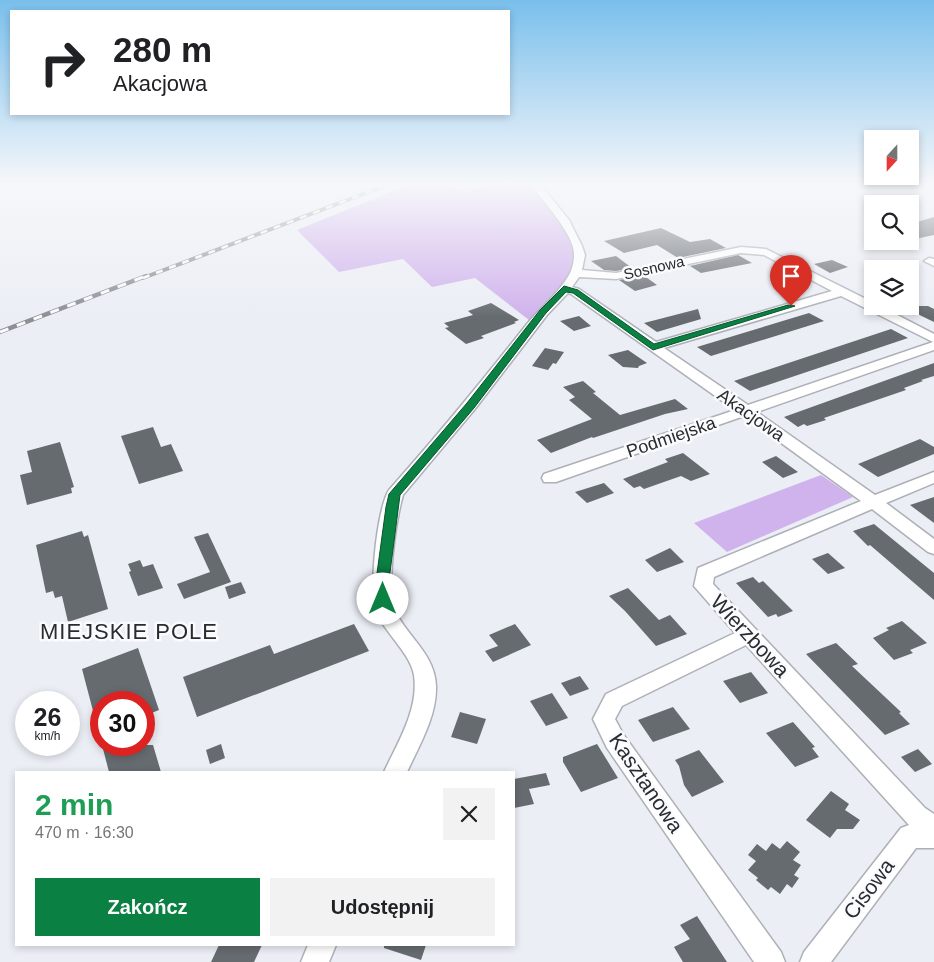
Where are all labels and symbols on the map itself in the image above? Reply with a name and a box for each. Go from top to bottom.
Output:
north arrow [864,130,919,185]
street label: Sosnowa [622,252,686,283]
pin [770,255,812,306]
street label: Akacjowa [714,385,789,446]
street label: Podmiejska [624,412,719,462]
position arrow [356,572,408,624]
street label: Wierzbowa [707,590,794,682]
district label: MIEJSKIE POLE [40,619,218,644]
speed limit sign: 30 [90,691,155,756]
street label: Kasztanowa [605,729,688,837]
street label: Cisowa [839,854,899,923]

